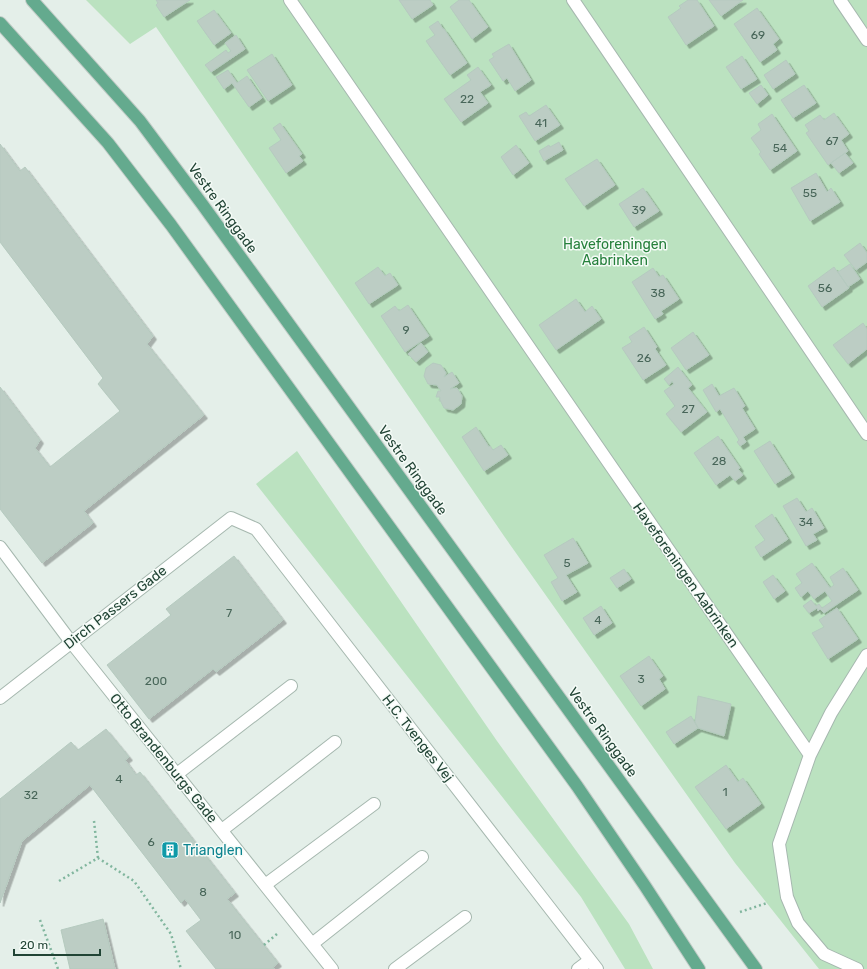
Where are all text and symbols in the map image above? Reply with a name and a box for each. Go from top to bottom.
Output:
house number: 69 [751,28,765,42]
house number: 22 [460,92,474,106]
house number: 41 [535,116,547,130]
house number: 67 [825,134,839,148]
house number: 54 [773,141,788,155]
street label: Vestre Ringgade [184,160,261,257]
house number: 55 [803,186,817,200]
house number: 39 [632,203,646,217]
park label: Haveforeningen Aabrinken [563,236,667,269]
house number: 56 [818,281,832,295]
house number: 38 [651,286,665,300]
house number: 9 [402,323,410,337]
house number: 26 [637,351,651,365]
house number: 27 [681,402,695,416]
street label: Vestre Ringgade [374,422,451,519]
house number: 28 [712,454,726,468]
street label: Haveforeningen Aabrinken [629,500,742,651]
house number: 34 [799,515,814,529]
house number: 5 [563,556,571,570]
street label: Dirch Passers Gade [60,562,170,653]
house number: 7 [226,606,232,620]
house number: 4 [594,613,602,627]
house number: 3 [637,672,645,686]
house number: 200 [145,674,167,688]
street label: Vestre Ringgade [564,684,641,781]
street label: Otto Brandenburgs Gade [106,690,221,827]
street label: H.C. Tvenges Vej [378,691,457,785]
house number: 4 [115,772,123,786]
house number: 1 [722,785,728,799]
house number: 32 [24,788,38,802]
house number: 6 [147,835,155,849]
building icon: Trianglen [160,840,180,860]
place label: Trianglen [183,842,243,859]
house number: 8 [199,885,207,899]
house number: 10 [229,928,241,942]
scale bar [14,931,100,957]
text: 20 m [20,938,48,952]

